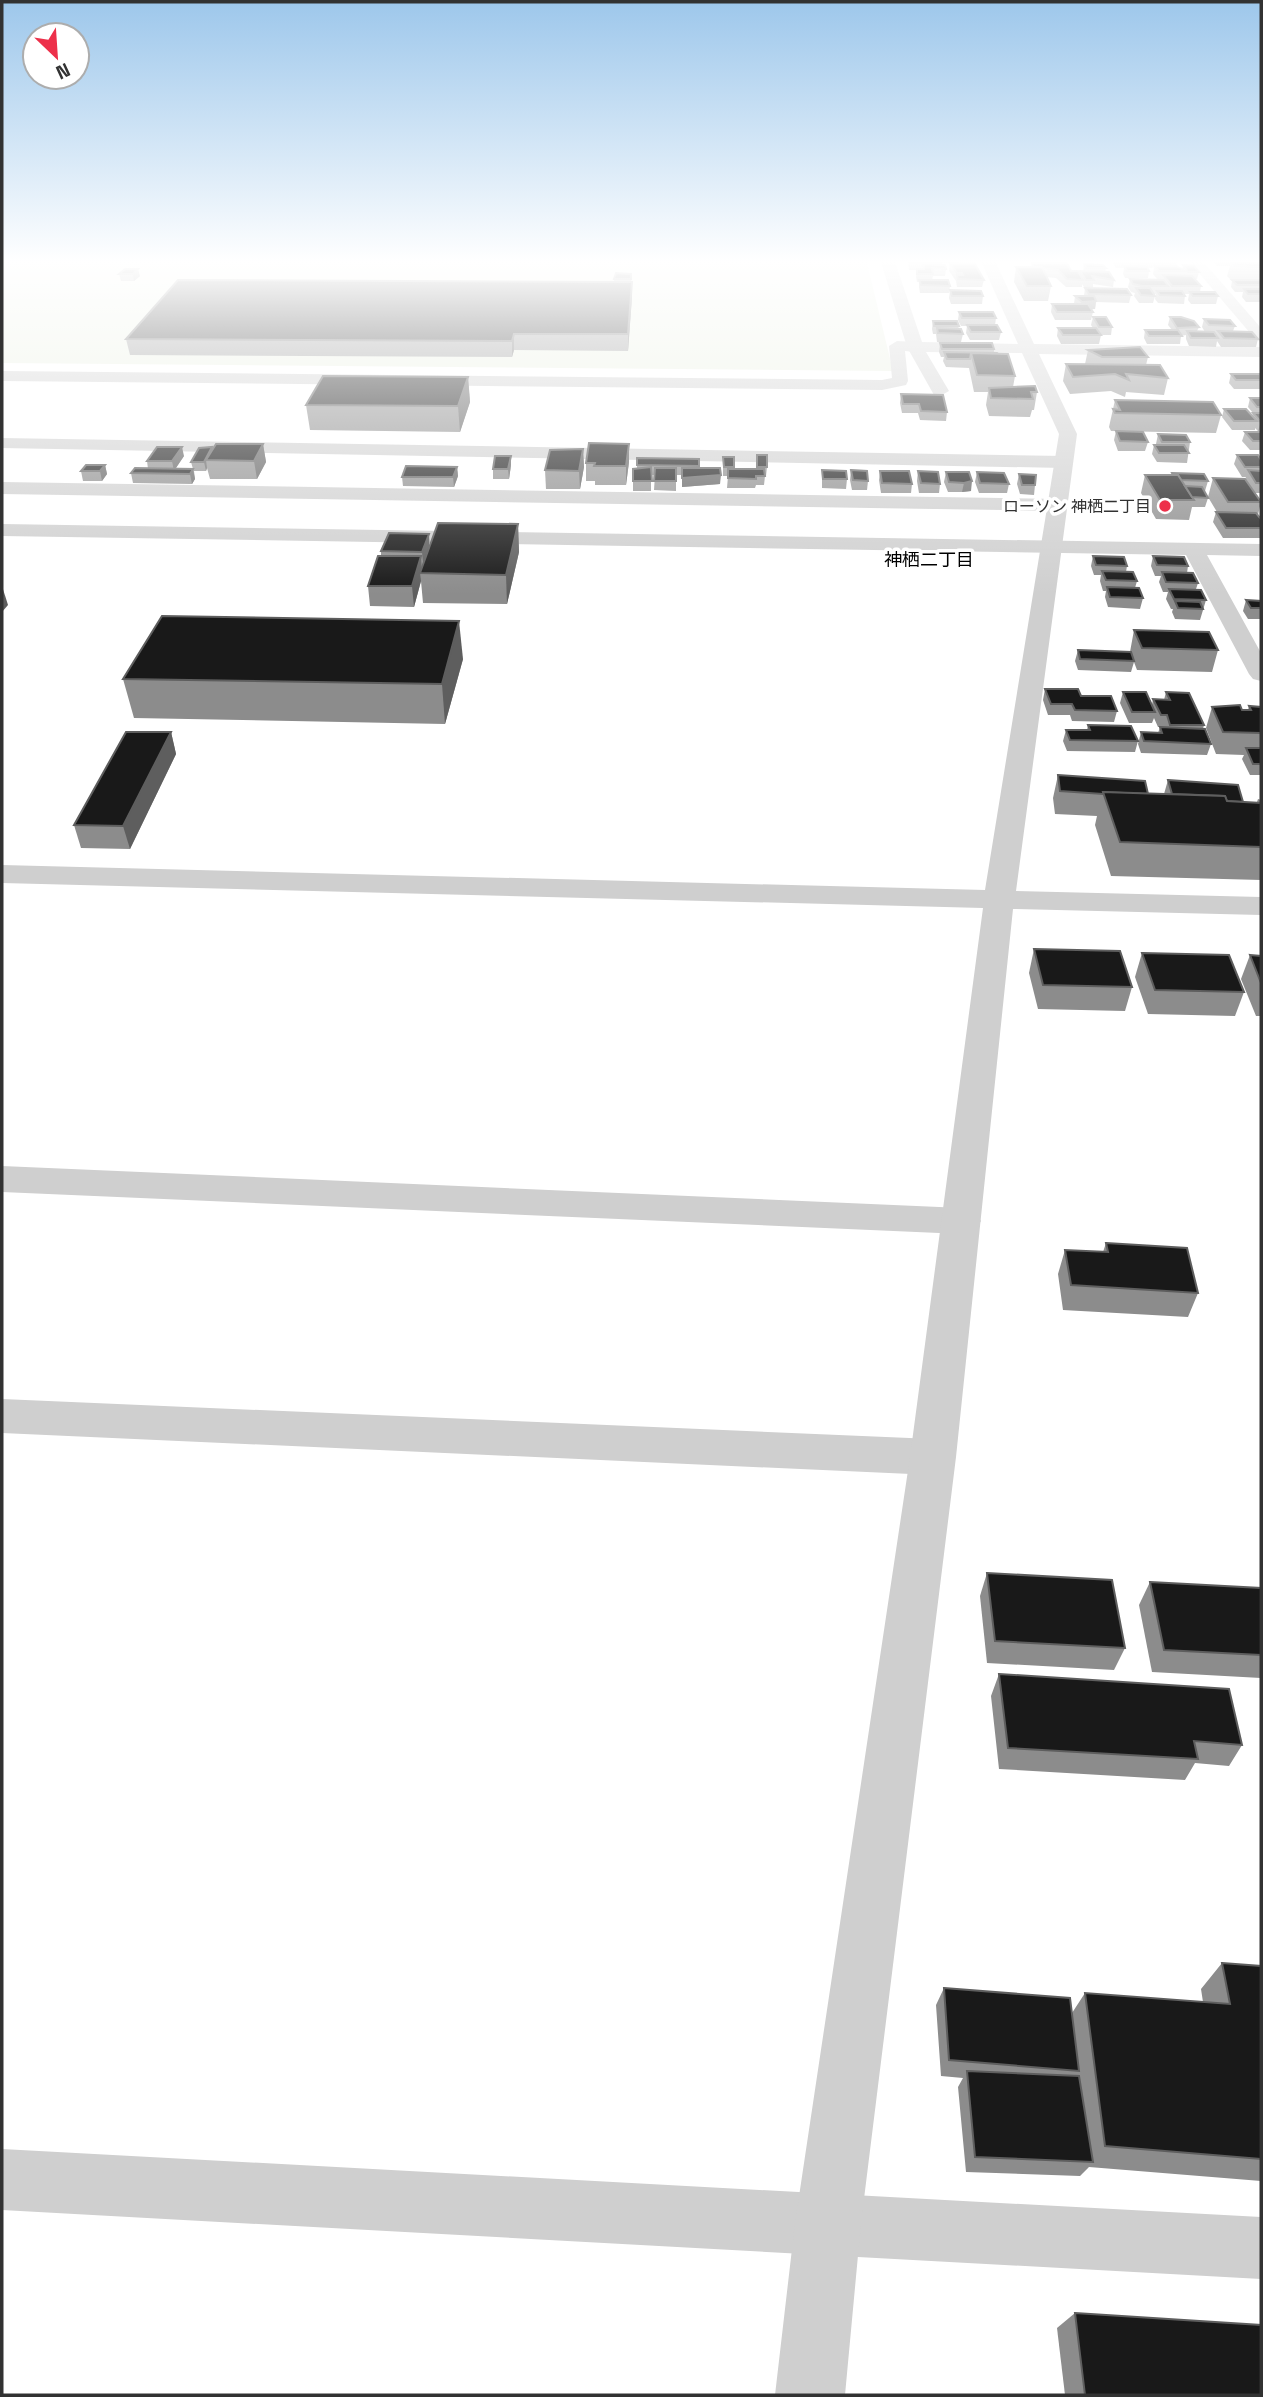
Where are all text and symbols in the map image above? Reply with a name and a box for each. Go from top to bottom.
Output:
north arrow [21,21,91,91]
text: N [52,57,74,85]
place label: ローソン 神栖二丁目 [1003,496,1151,517]
marker: ローソン 神栖二丁目 [1157,498,1173,514]
district label: 神栖二丁目 [884,548,974,571]

